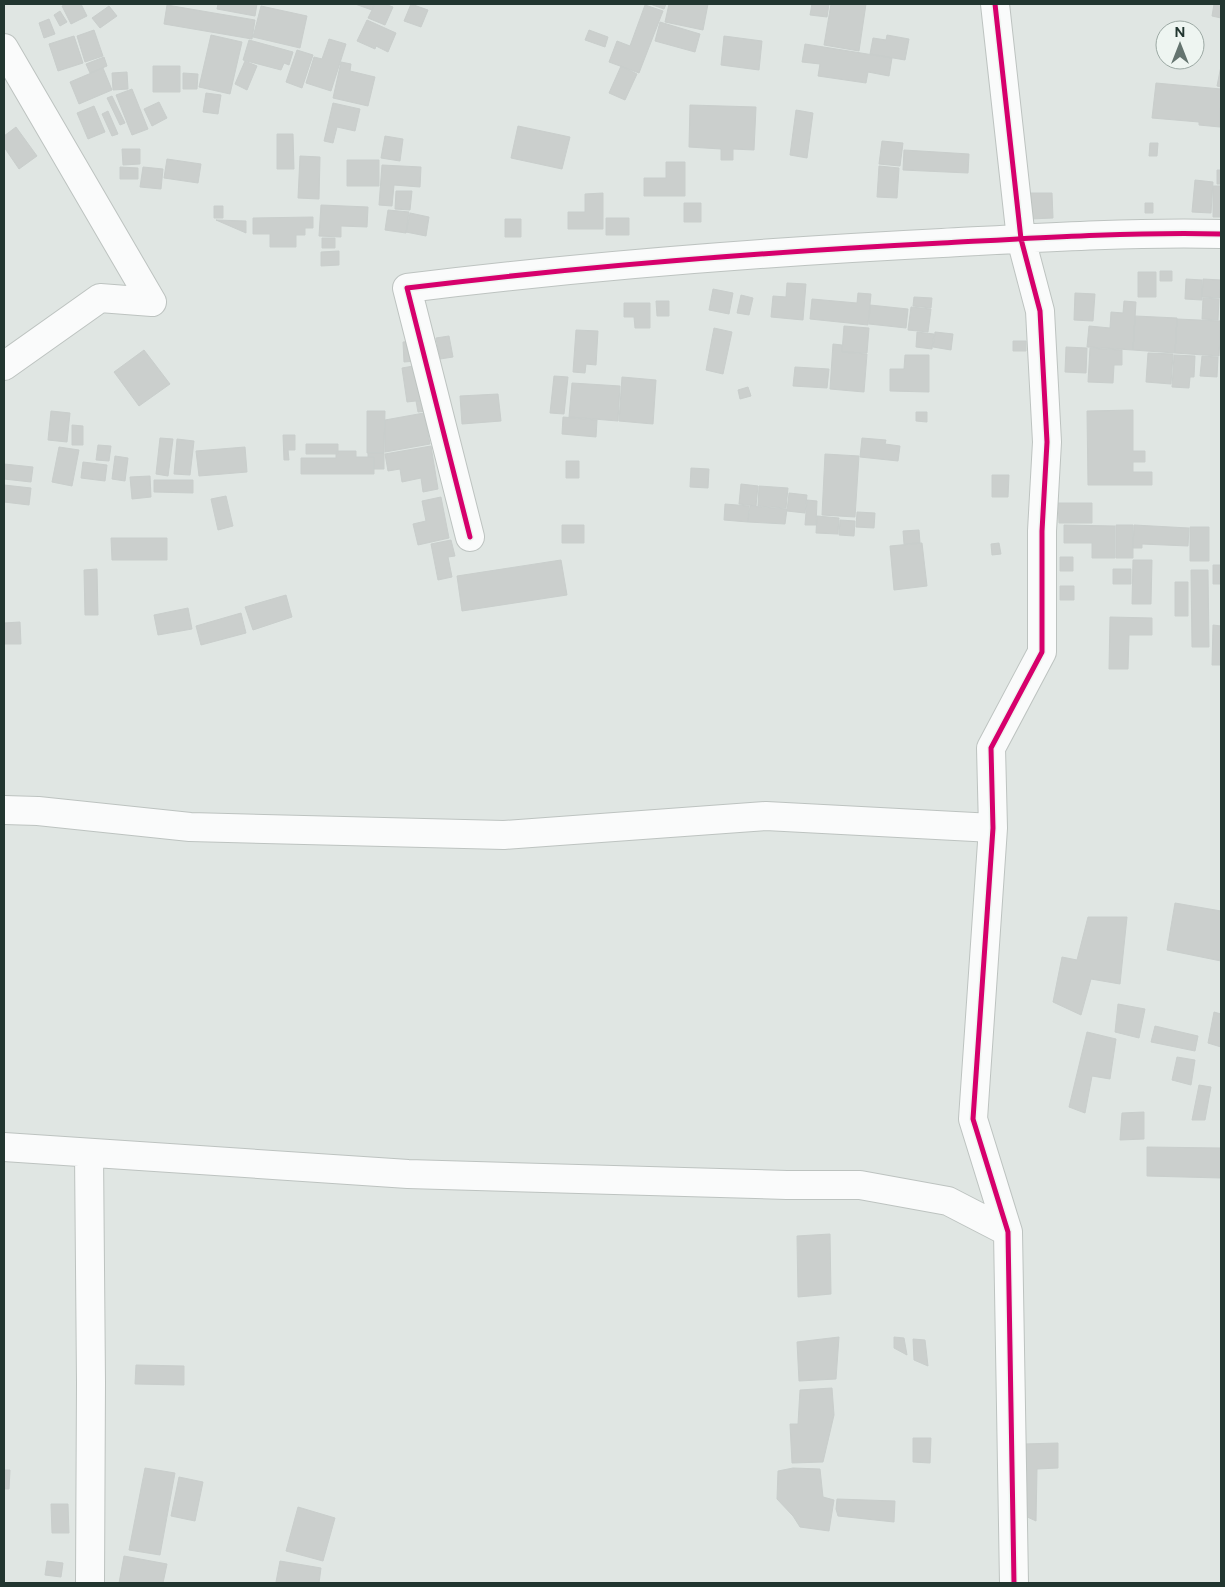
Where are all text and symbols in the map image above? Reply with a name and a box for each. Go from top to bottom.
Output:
north arrow [1155,20,1205,70]
text: N [1175,24,1185,41]

